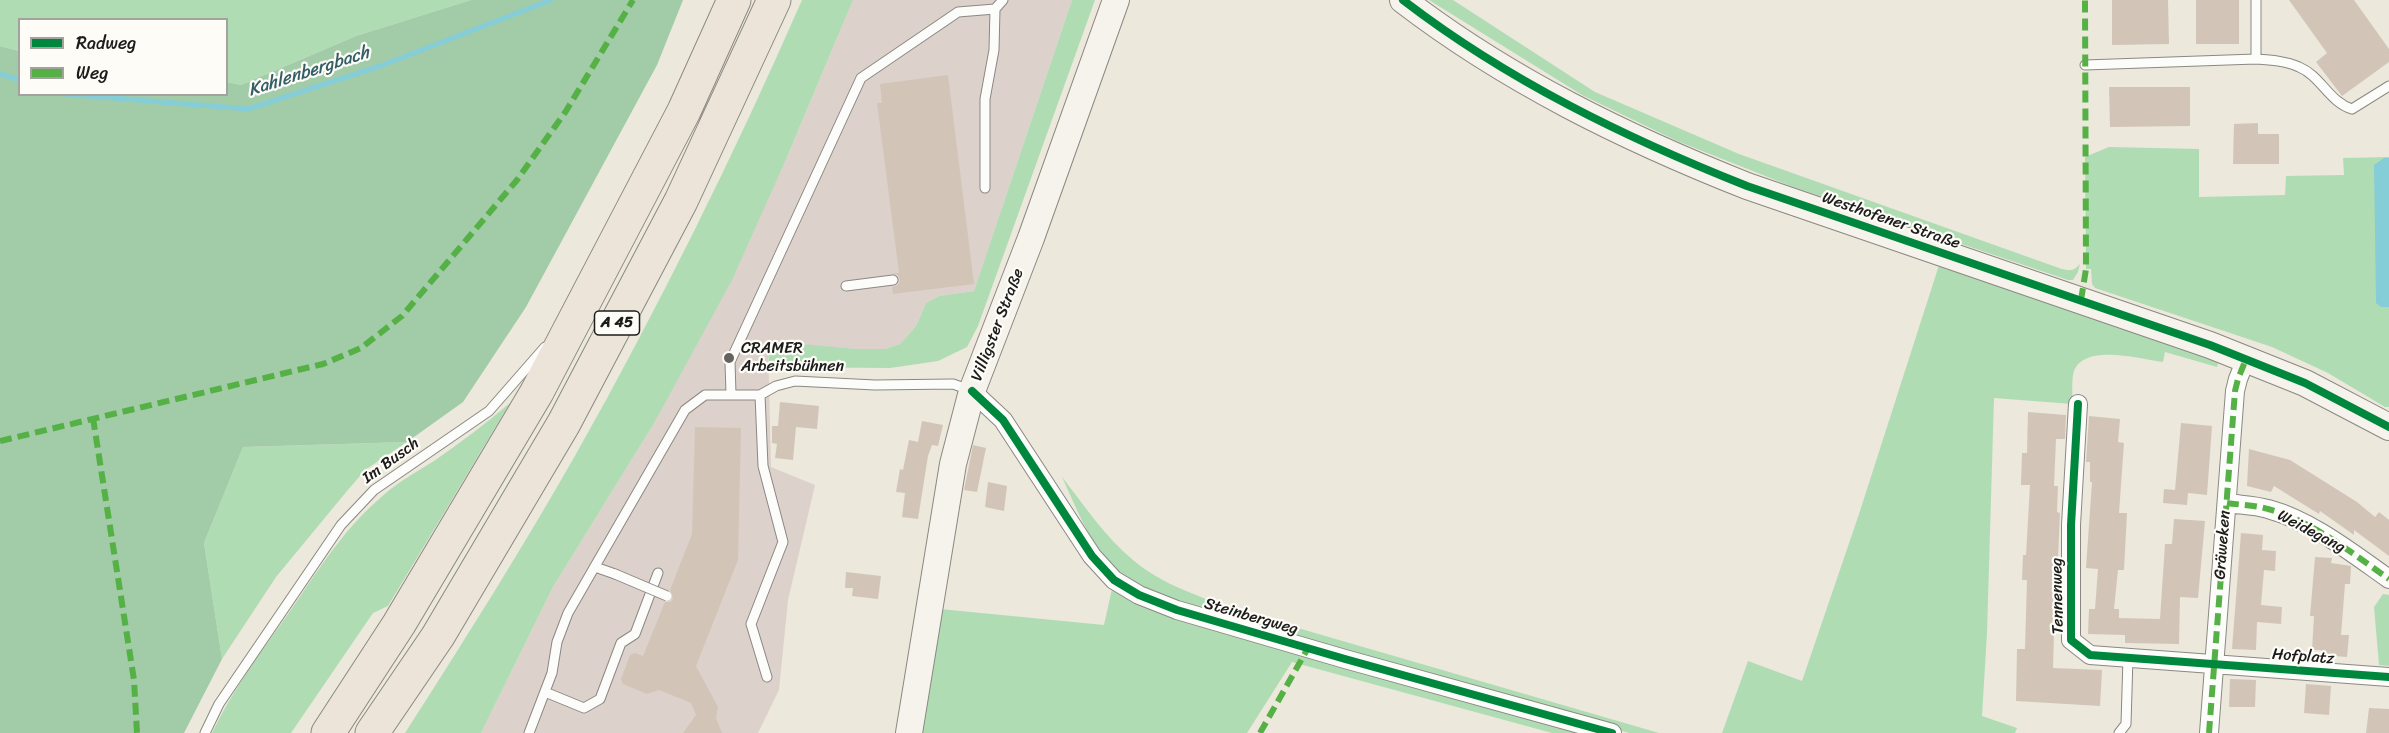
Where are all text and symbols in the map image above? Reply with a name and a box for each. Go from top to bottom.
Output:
legend [18,18,228,96]
text: Radweg [76,27,136,59]
water label: Kahlenbergbach [246,42,372,102]
text: Weg [76,57,108,89]
street label: Westhofener Straße [1819,188,1963,254]
street label: Villigster Straße [968,266,1028,384]
road number: A 45 [594,311,640,335]
place label: CRAMER Arbeitsbühnen [741,339,844,377]
marker: CRAMER Arbeitsbühnen [722,351,736,365]
street label: Im Busch [359,434,423,488]
street label: Weidegang [2274,506,2348,558]
street label: Gräweken [2211,510,2235,580]
street label: Tennenweg [2048,557,2068,635]
street label: Steinbergweg [1202,594,1300,640]
street label: Hofplatz [2271,645,2335,669]

